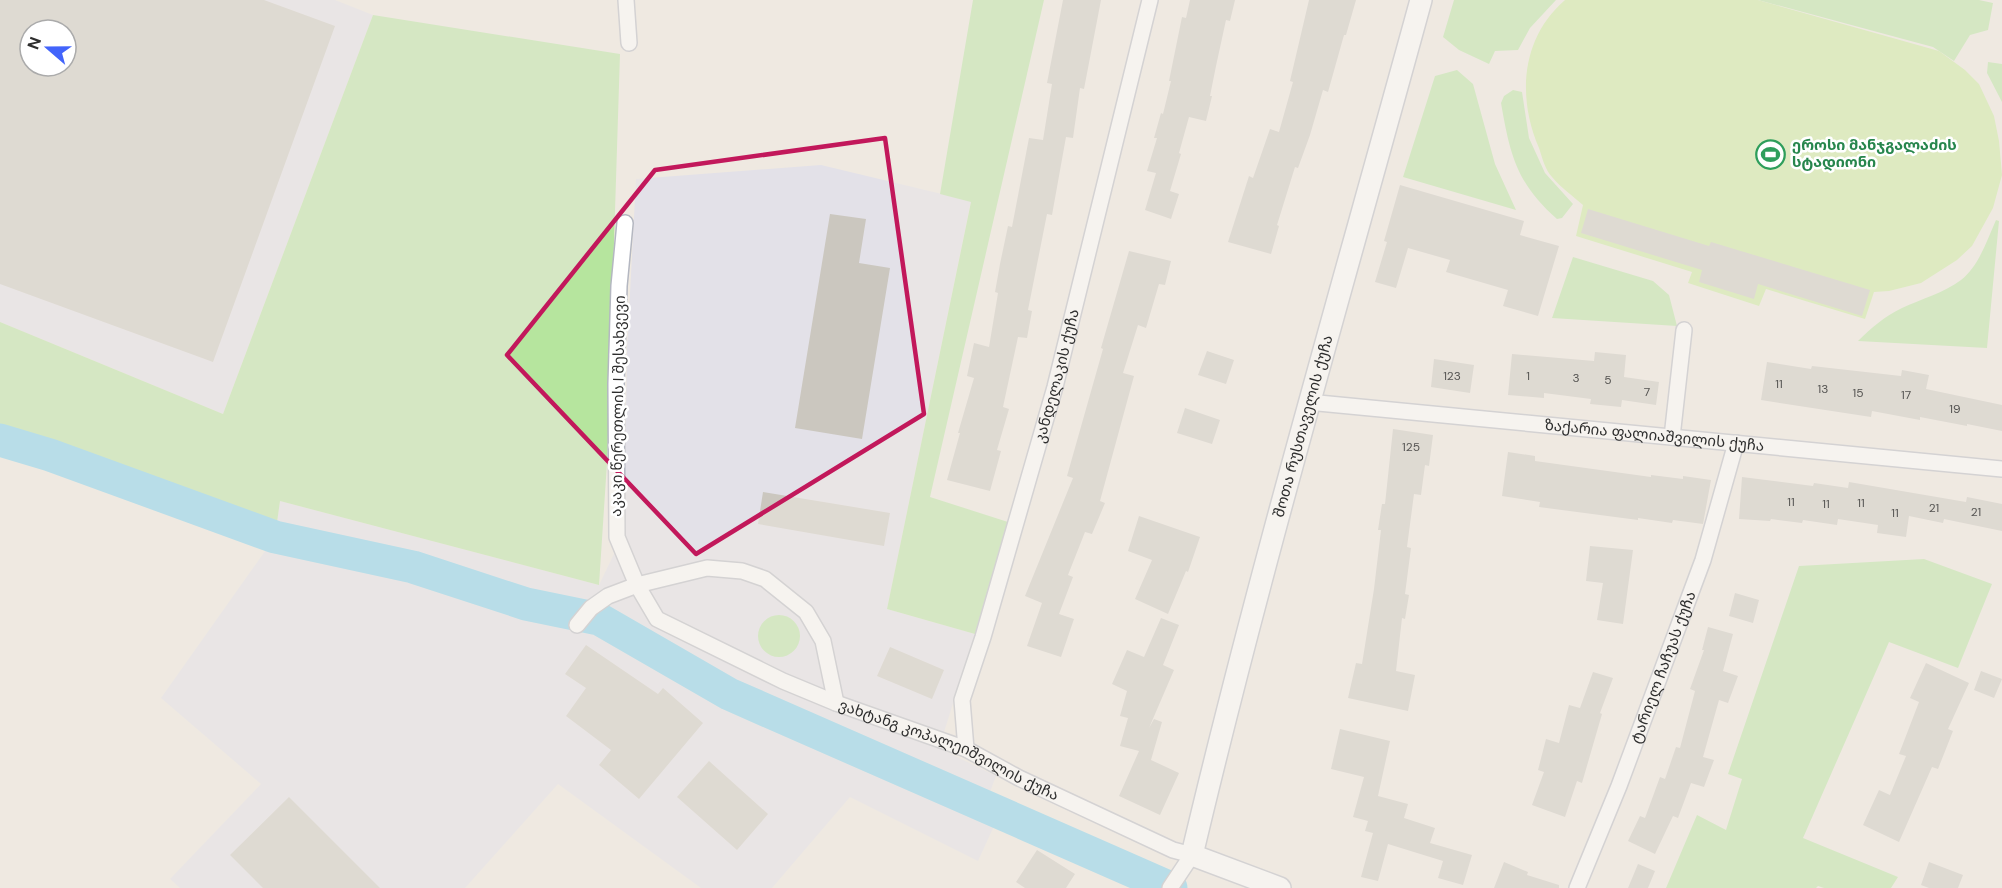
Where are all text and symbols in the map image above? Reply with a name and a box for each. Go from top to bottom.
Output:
north arrow [18,18,78,78]
text: N [23,34,46,52]
place label: ეროსი მანჯგალაძის სტადიონი [1792,135,1957,172]
sports icon: ეროსი მანჯგალაძის სტადიონი [1755,138,1787,170]
street label: აკაკი წერეთლის I შესახვევი [606,295,630,517]
street label: კანდელაკის ქუჩა [1029,307,1084,445]
street label: შოთა რუსთაველის ქუჩა [1269,333,1338,520]
house number: 123 [1443,368,1461,384]
house number: 1 [1526,368,1530,384]
house number: 3 [1572,370,1580,386]
house number: 5 [1604,372,1612,388]
house number: 11 [1775,376,1783,392]
house number: 13 [1818,381,1828,397]
house number: 7 [1644,384,1650,400]
house number: 15 [1852,385,1864,401]
house number: 17 [1901,387,1911,403]
house number: 19 [1949,401,1961,417]
street label: ზაქარია ფალიაშვილის ქუჩა [1544,415,1765,456]
house number: 125 [1402,439,1420,455]
house number: 11 [1787,494,1795,510]
house number: 11 [1857,495,1865,511]
house number: 11 [1822,496,1830,512]
house number: 21 [1929,500,1939,516]
house number: 21 [1971,504,1981,520]
house number: 11 [1891,505,1899,521]
street label: ტარიელ ჩაჩუას ქუჩა [1626,588,1701,746]
street label: ვახტანგ კოპალეიშვილის ქუჩა [836,695,1062,805]

